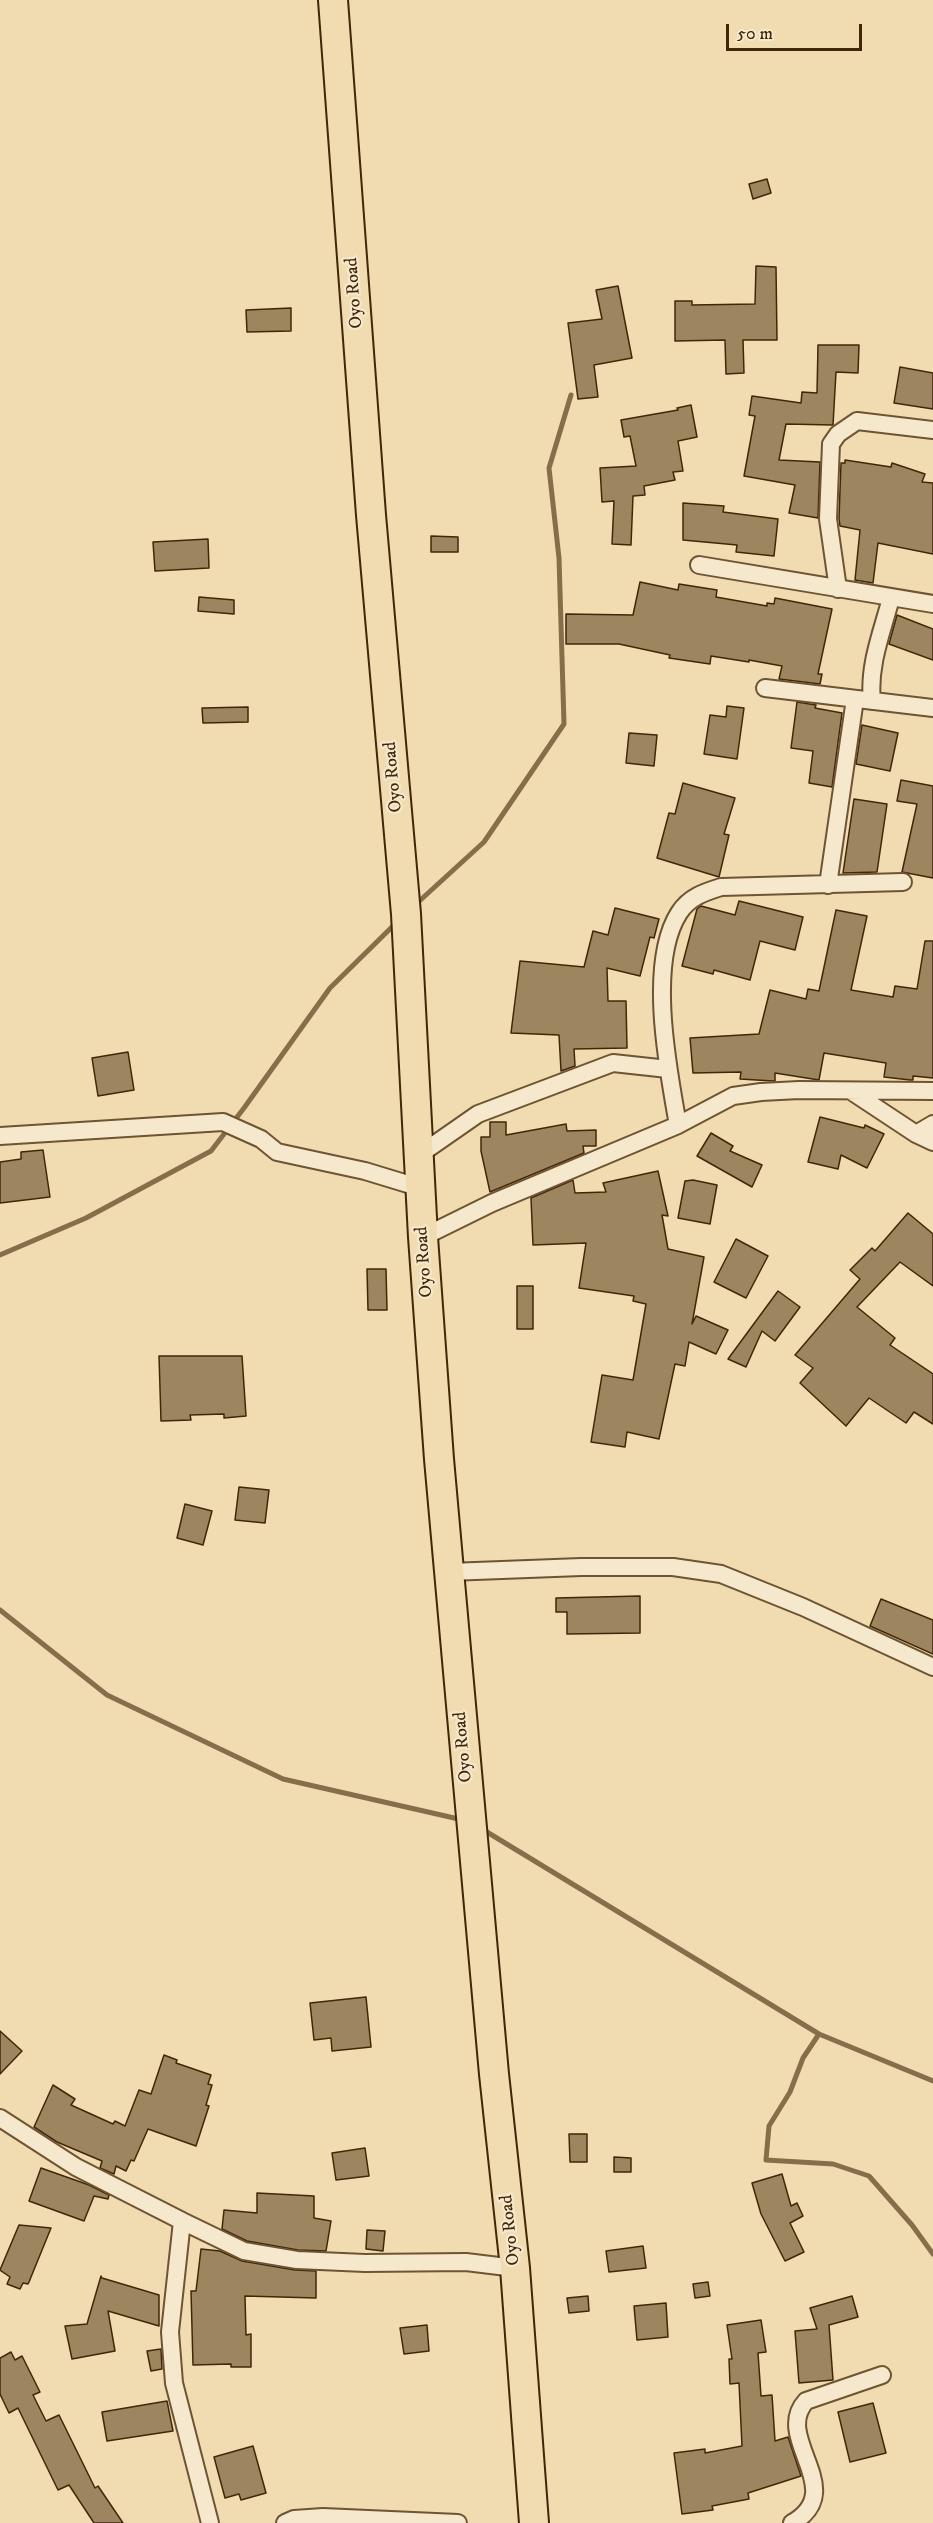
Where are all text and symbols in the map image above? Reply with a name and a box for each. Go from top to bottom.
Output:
scale bar [729,12,866,50]
text: 50 m [737,23,773,45]
street label: Oyo Road [342,257,368,329]
street label: Oyo Road [380,741,408,813]
street label: Oyo Road [412,1226,438,1298]
street label: Oyo Road [450,1711,478,1783]
street label: Oyo Road [497,2194,525,2266]

